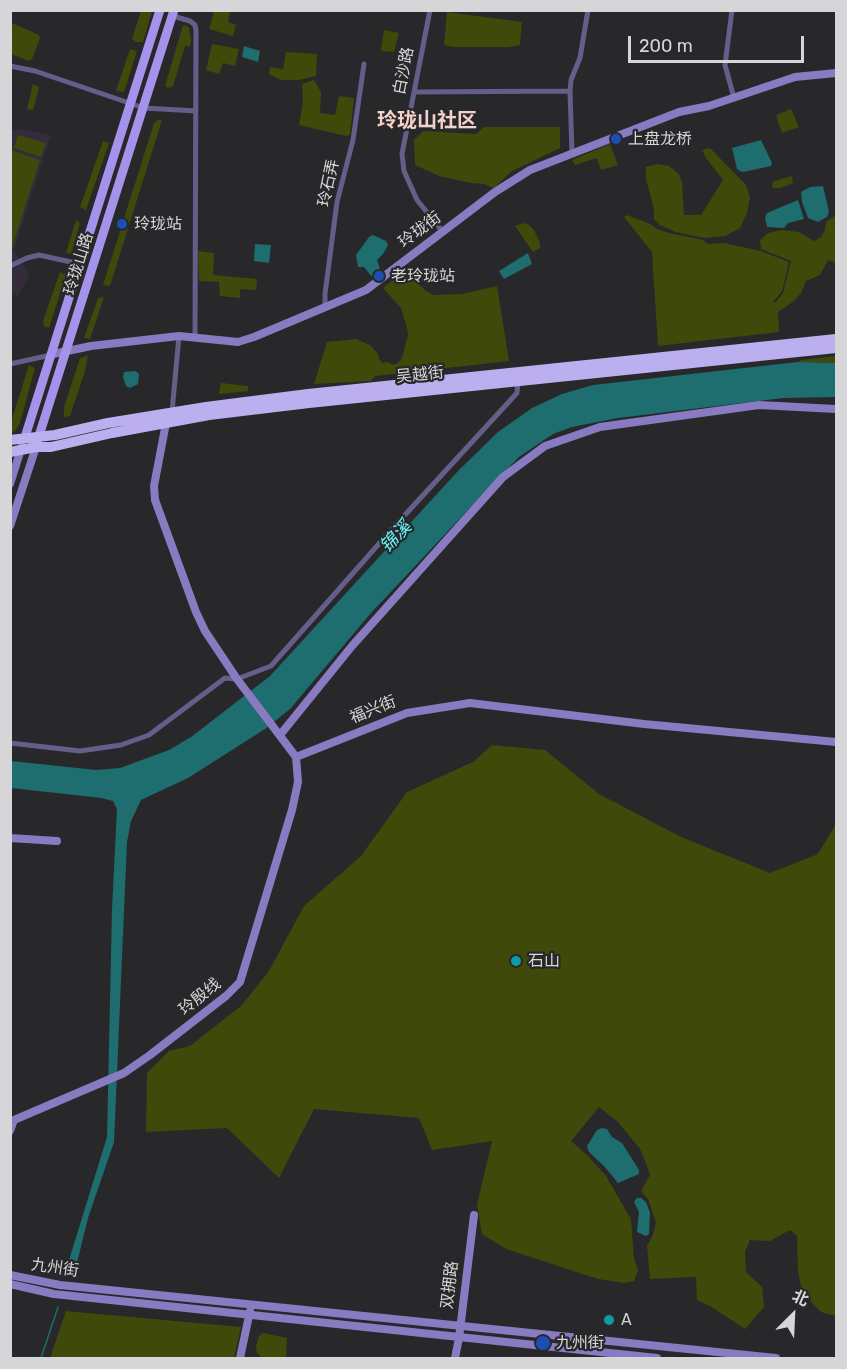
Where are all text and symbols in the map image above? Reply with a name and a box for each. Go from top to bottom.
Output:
scale bar [631,24,806,62]
text: 200 m [639,35,693,57]
street label: 白沙路 [390,46,418,96]
district label: 玲珑山社区 [377,109,477,133]
place label: 上盘龙桥 [628,129,692,149]
marker: 上盘龙桥 [609,132,623,146]
street label: 玲石弄 [315,158,343,208]
street label: 玲珑街 [395,208,445,252]
place label: 玲珑站 [134,214,182,234]
marker: 玲珑站 [115,217,129,231]
street label: 玲珑山路 [60,231,98,297]
place label: 老玲珑站 [391,266,455,286]
marker: 老玲珑站 [372,269,386,283]
street label: 吴越街 [395,363,445,387]
water label: 锦溪 [376,517,416,557]
street label: 福兴街 [347,692,399,728]
place label: 石山 [528,951,560,971]
marker: 石山 [509,954,523,968]
street label: 玲殷线 [175,974,225,1020]
street label: 九州街 [30,1255,80,1281]
street label: 双拥路 [438,1260,462,1310]
north arrow [763,1285,823,1345]
text: 北 [789,1286,812,1310]
place label: A [621,1310,632,1330]
marker: A [602,1313,616,1327]
place label: 九州街 [556,1333,604,1353]
marker: 九州街 [534,1334,552,1352]

